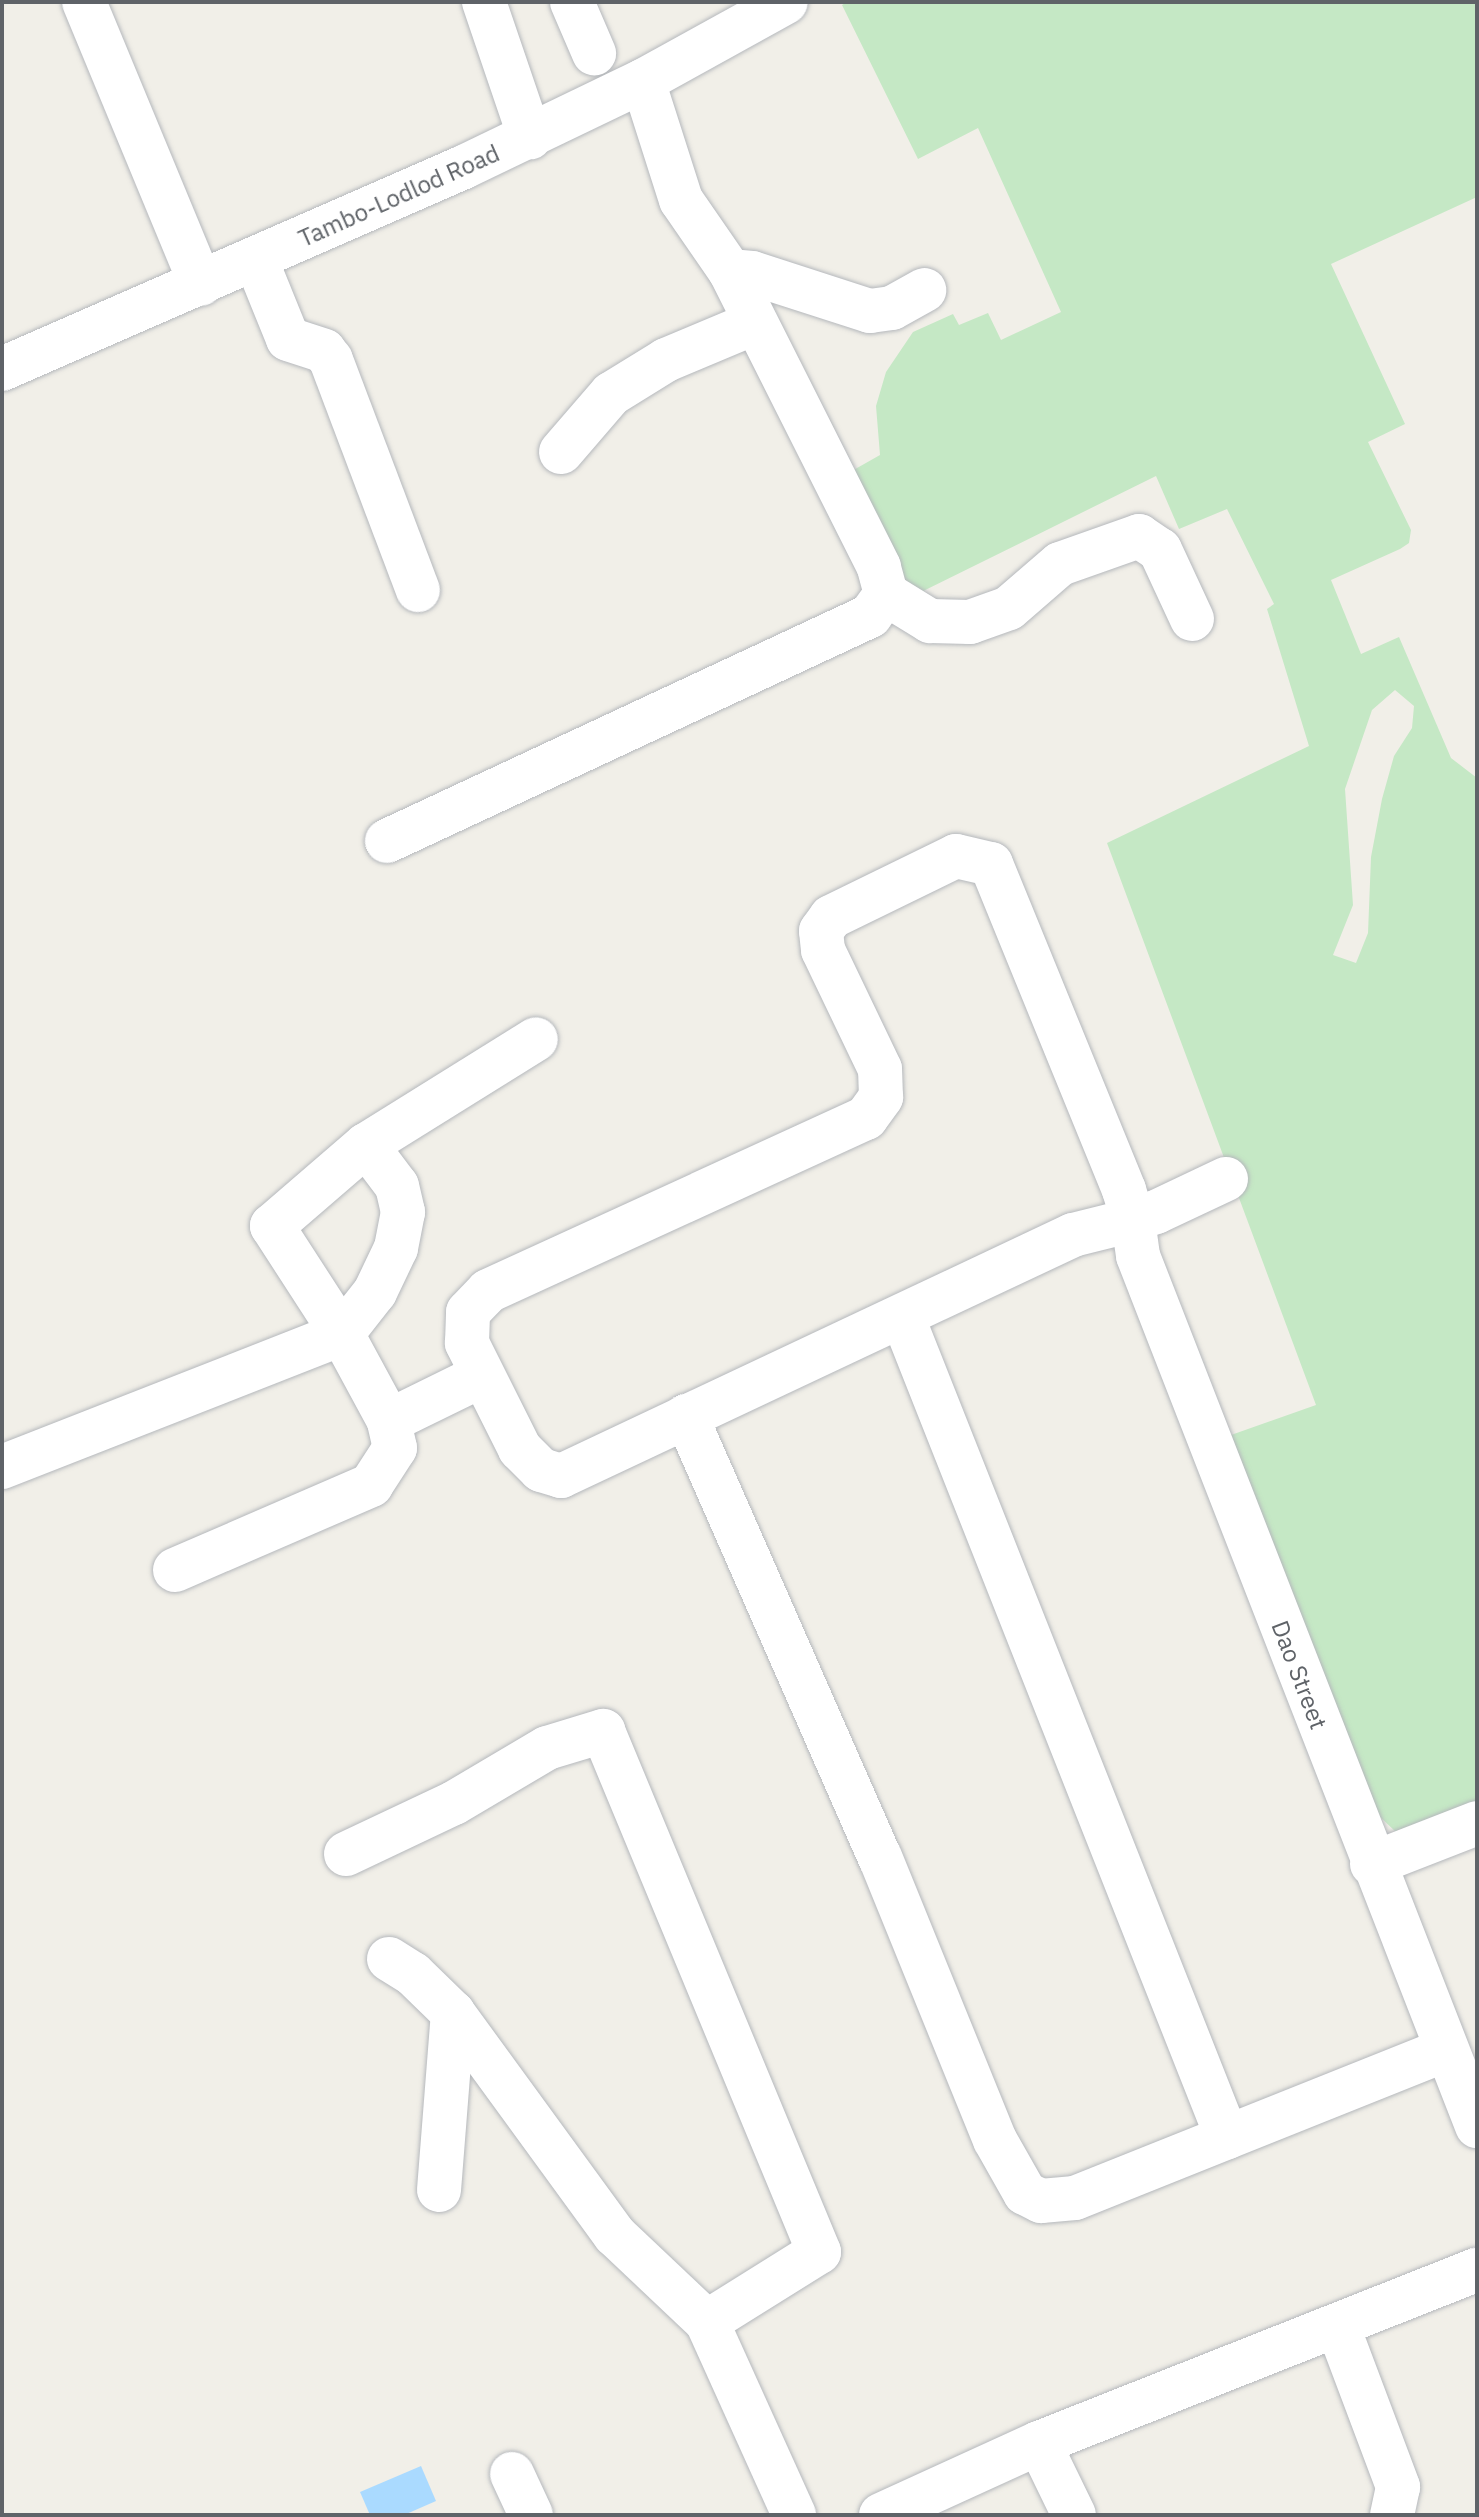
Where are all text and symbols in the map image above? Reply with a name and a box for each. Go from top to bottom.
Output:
street label: Tambo-Lodlod Road [294,139,504,253]
street label: Dao Street [1265,1617,1333,1733]

